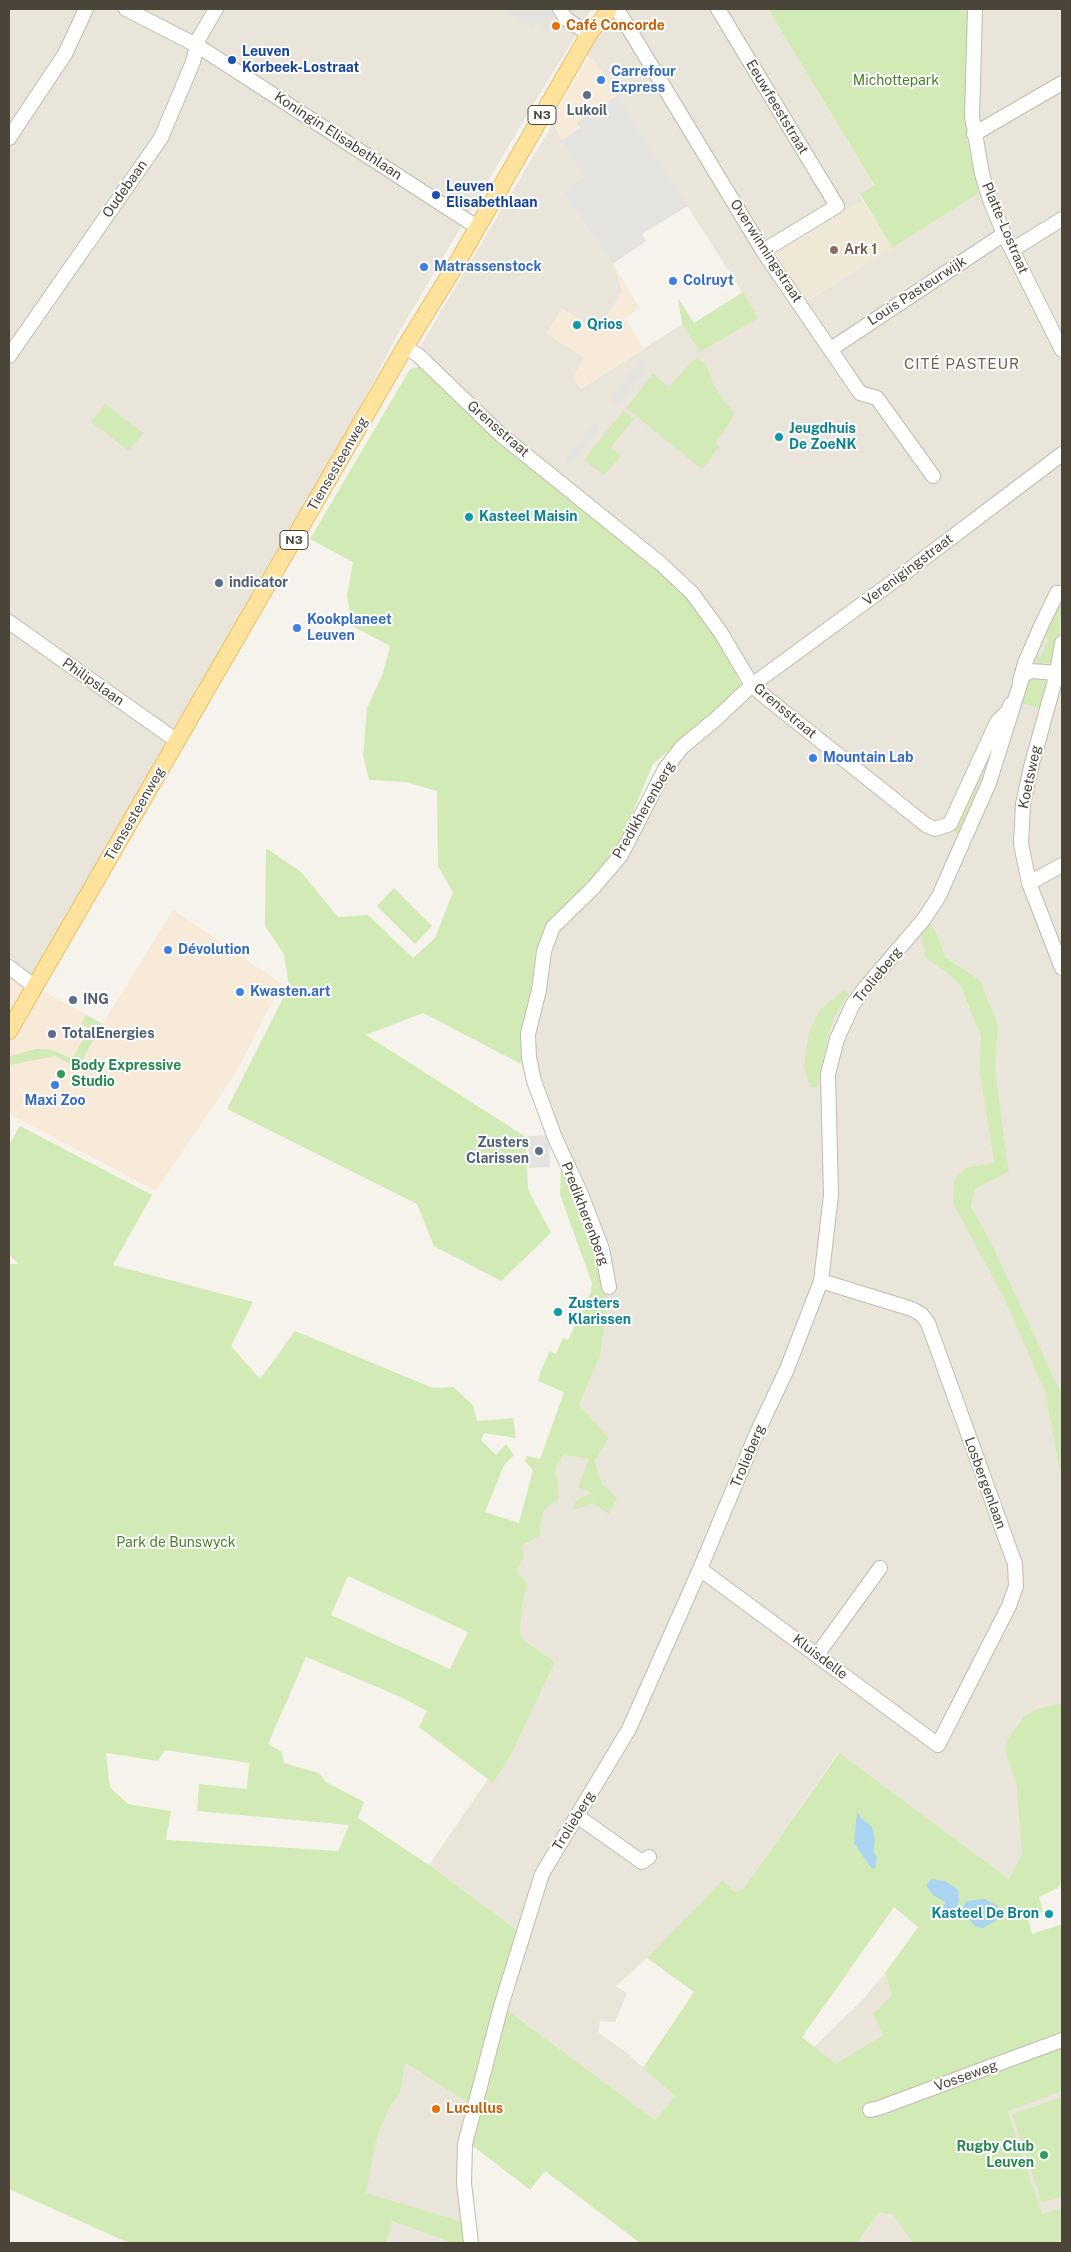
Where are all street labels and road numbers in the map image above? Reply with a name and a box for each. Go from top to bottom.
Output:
street label: Eeuwfeeststraat [742,57,812,157]
street label: Koningin Elisabethlaan [271,88,405,184]
road number: N3 [528,106,556,124]
street label: Oudebaan [99,157,151,221]
street label: Platte-Lostraat [978,180,1032,276]
street label: Overwinningstraat [726,196,806,306]
street label: Louis Pasteurwijk [864,253,970,329]
street label: Grensstraat [464,397,532,461]
street label: Tiensesteenweg [304,414,372,514]
road number: N3 [280,530,308,550]
street label: Verenigingstraat [860,531,956,609]
street label: Philipslaan [59,655,127,709]
street label: Grensstraat [750,680,820,742]
street label: Koetsweg [1015,744,1045,810]
street label: Predikherenberg [609,758,679,862]
street label: Tiensesteenweg [101,764,169,864]
street label: Trolieberg [850,944,906,1006]
street label: Predikherenberg [558,1160,612,1268]
street label: Trolieberg [727,1422,769,1490]
street label: Losbergenlaan [961,1435,1009,1531]
street label: Kluisdelle [789,1631,851,1683]
street label: Trolieberg [549,1788,599,1854]
street label: Vosseweg [932,2057,1000,2095]

